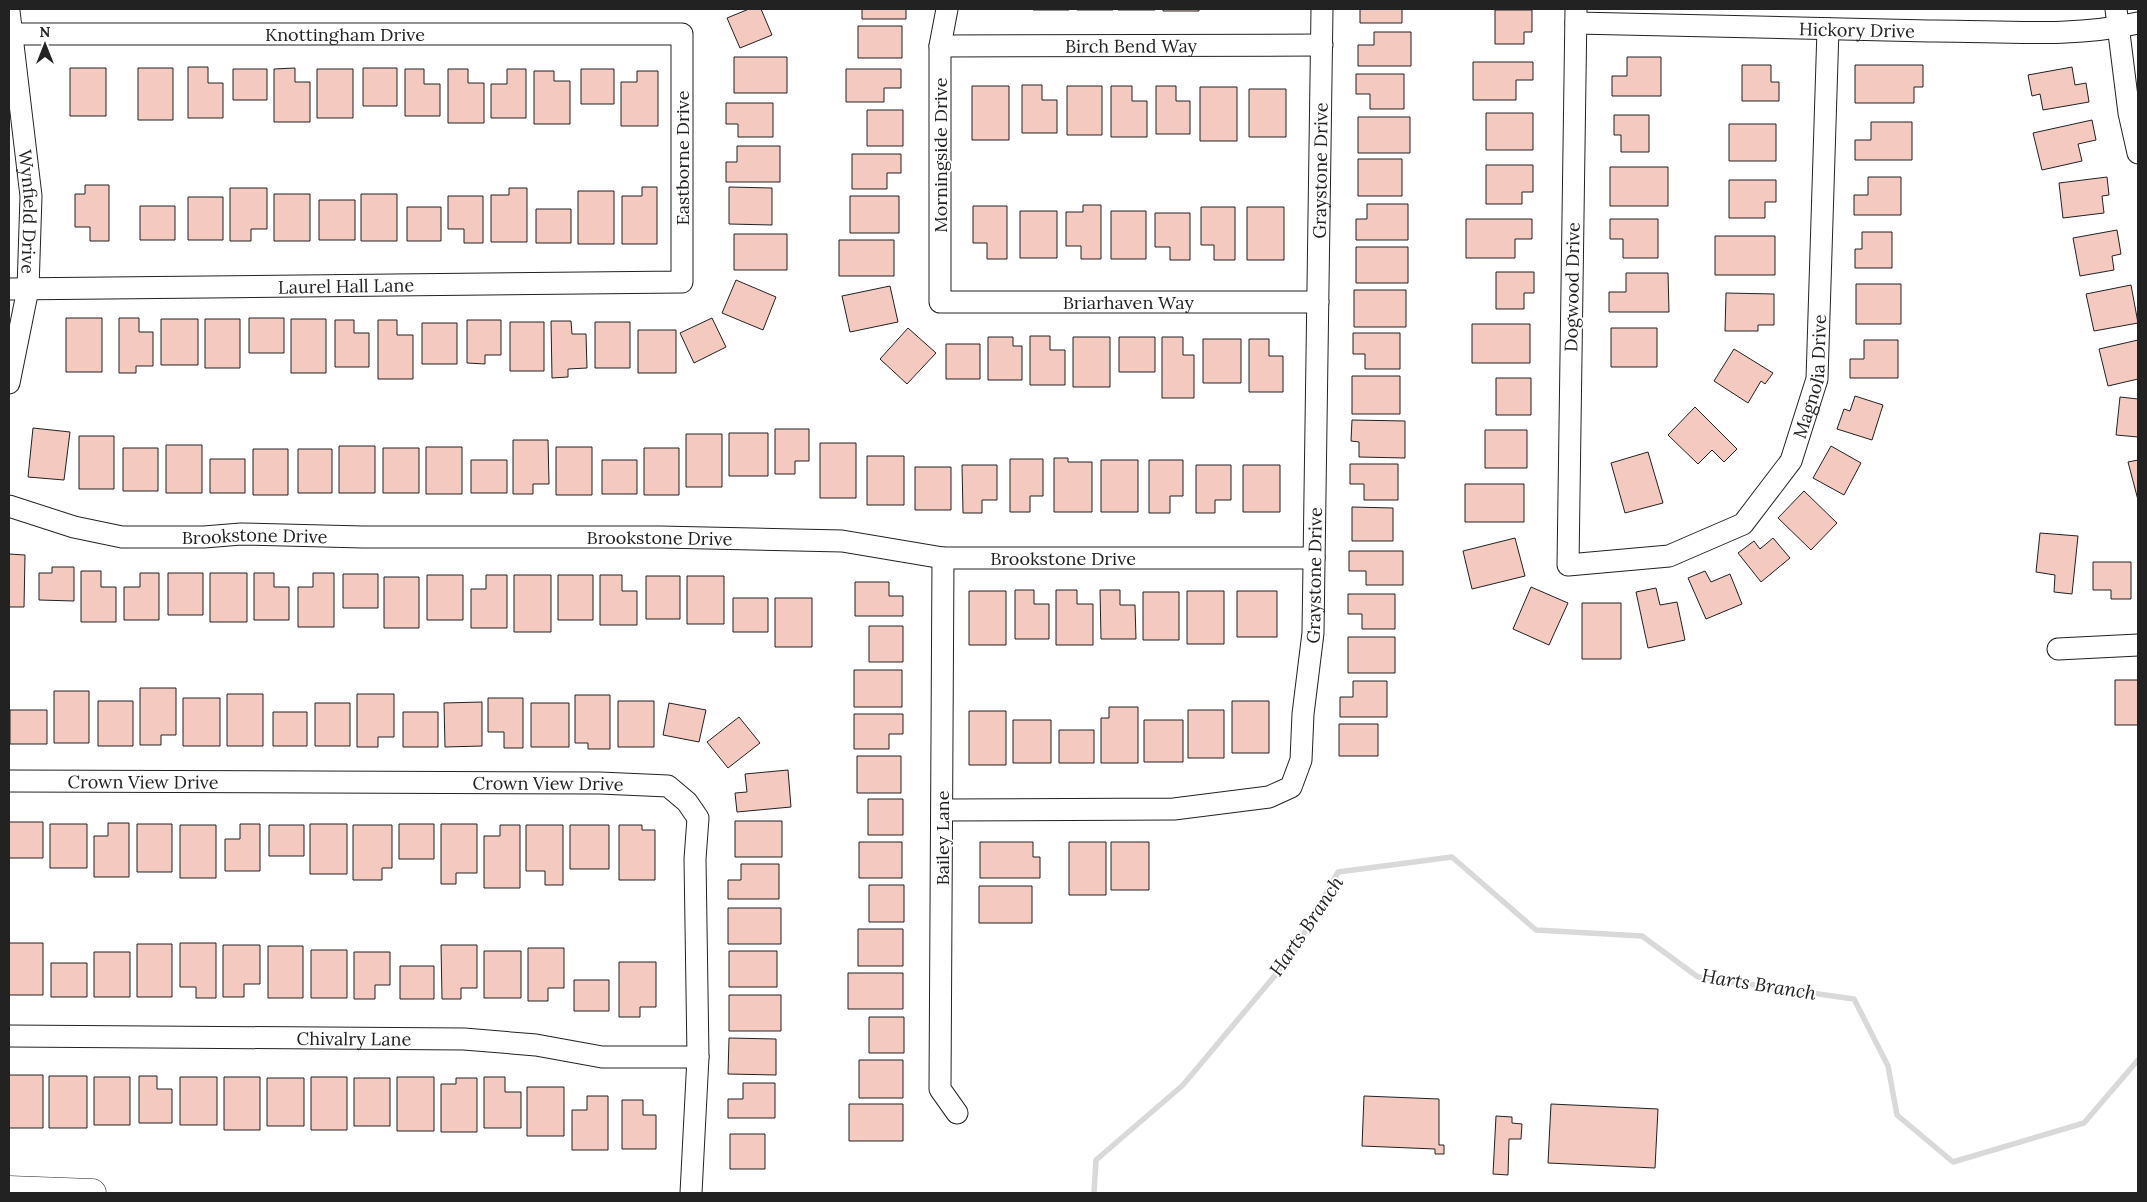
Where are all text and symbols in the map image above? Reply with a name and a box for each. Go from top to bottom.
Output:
street label: Hickory Drive [1799,17,1915,42]
north arrow [20,20,70,70]
text: N [40,23,51,41]
street label: Knottingham Drive [265,23,425,46]
street label: Birch Bend Way [1065,34,1198,57]
street label: Morningside Drive [929,77,952,233]
street label: Eastborne Drive [671,90,694,226]
street label: Graystone Drive [1307,102,1332,239]
street label: Wynfield Drive [14,148,43,275]
street label: Dogwood Drive [1559,222,1585,352]
street label: Laurel Hall Lane [278,273,415,299]
street label: Briarhaven Way [1063,291,1194,314]
street label: Magnolia Drive [1787,314,1831,441]
street label: Graystone Drive [1300,507,1326,645]
street label: Brookstone Drive [182,522,328,549]
street label: Brookstone Drive [587,526,733,550]
street label: Brookstone Drive [990,547,1136,570]
street label: Crown View Drive [67,770,219,793]
street label: Crown View Drive [472,771,624,796]
street label: Bailey Lane [931,790,954,886]
water label: Harts Branch [1264,871,1348,981]
water label: Harts Branch [1700,963,1818,1005]
street label: Chivalry Lane [297,1026,412,1050]

